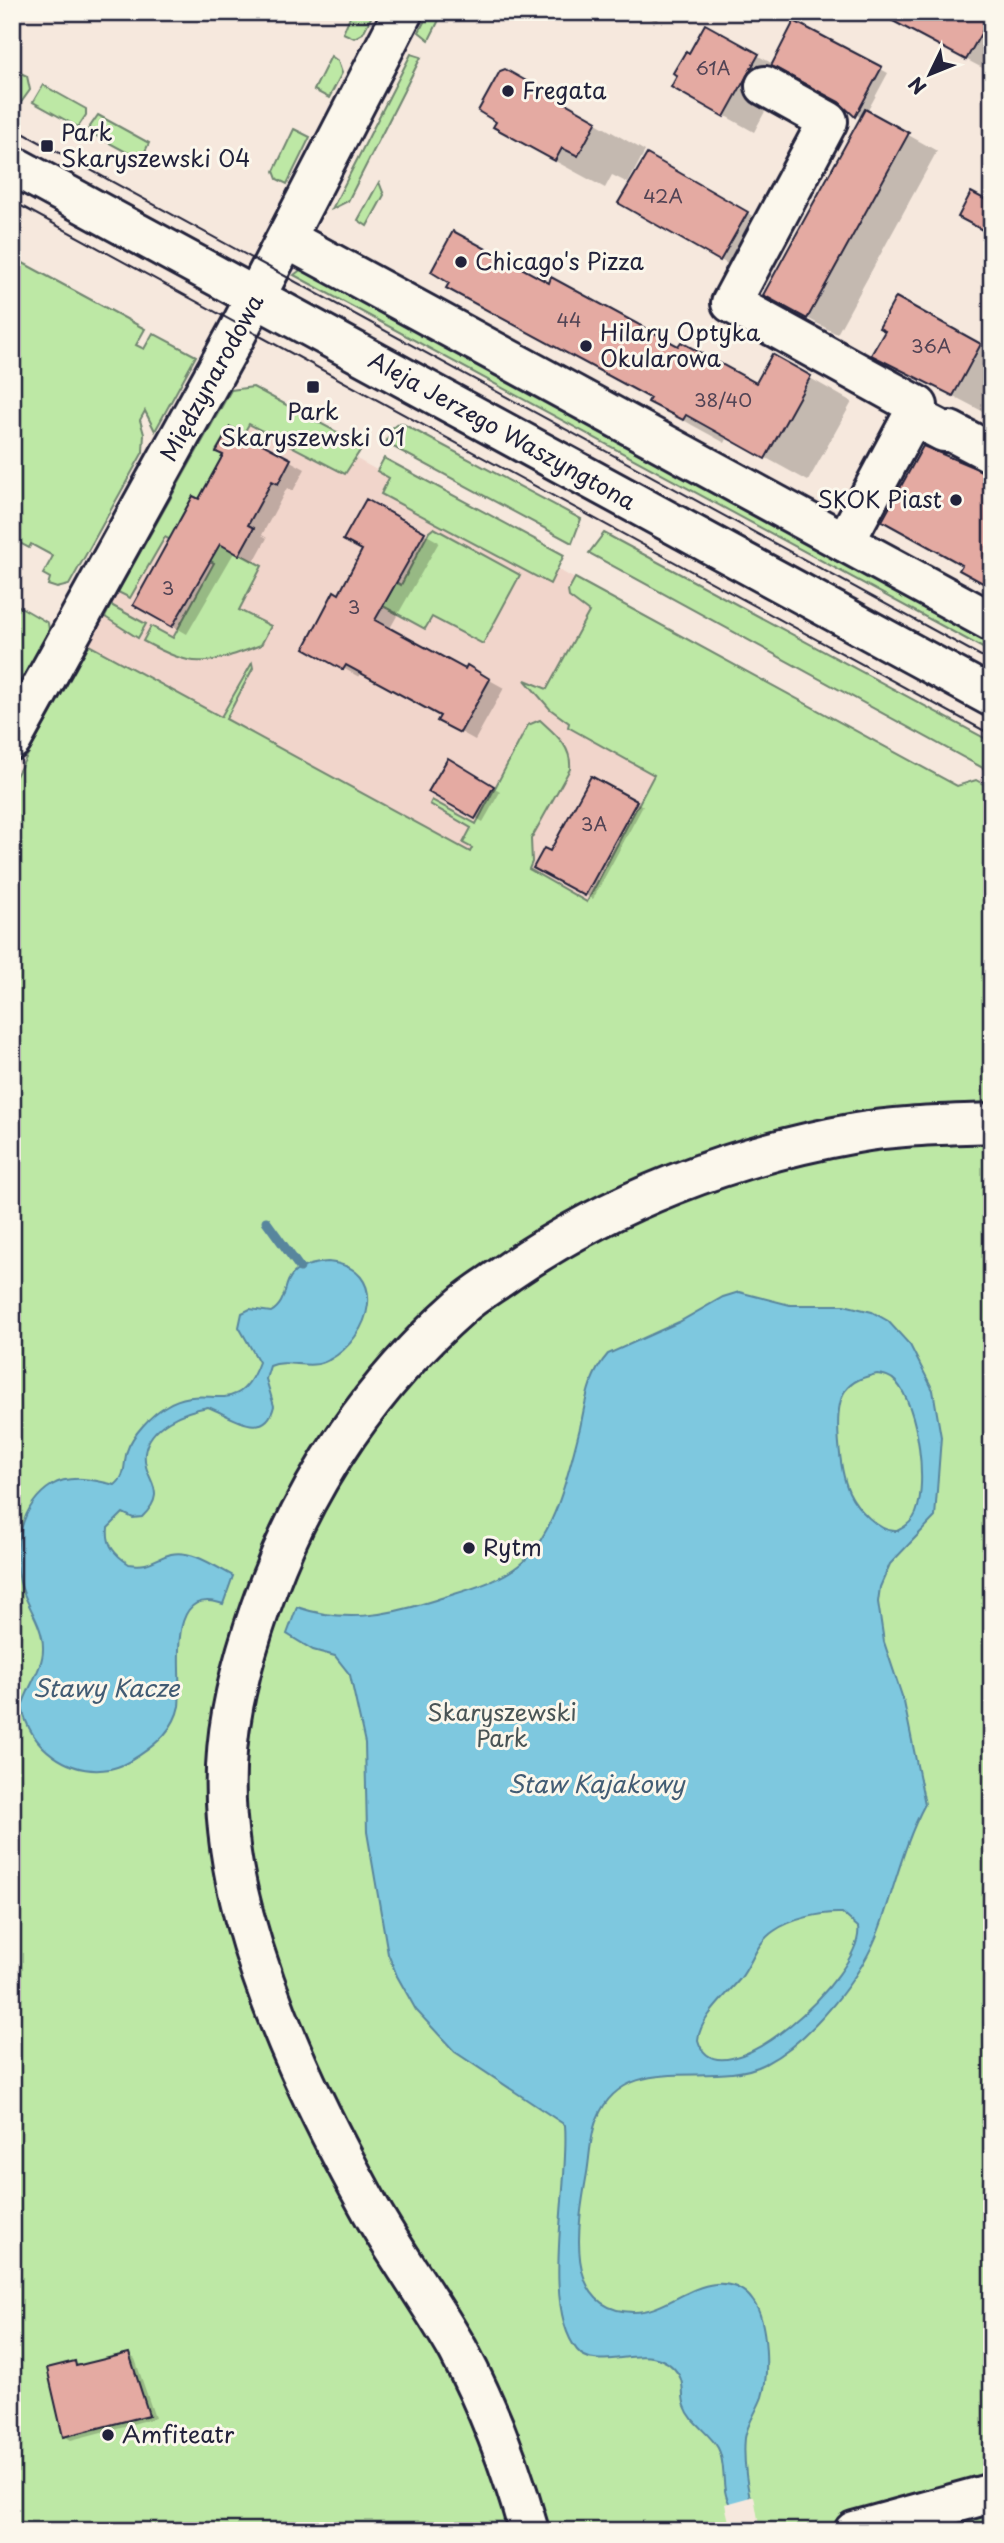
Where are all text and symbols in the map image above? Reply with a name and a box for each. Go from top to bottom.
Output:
north arrow [895,38,965,108]
house number: 61A [696,53,731,81]
text: N [901,71,932,101]
place label: Fregata [522,72,607,107]
marker: Fregata [500,83,516,99]
place label: Park Skaryszewski 04 [61,114,250,175]
marker: Park Skaryszewski 04 [39,138,55,154]
house number: 42A [643,181,683,209]
place label: Chicago's Pizza [475,243,644,278]
marker: Chicago's Pizza [453,254,469,270]
street label: Międzynarodowa [150,287,272,467]
house number: 44 [556,305,582,333]
place label: Hilary Optyka Okularowa [600,314,761,375]
house number: 36A [911,331,951,359]
marker: Hilary Optyka Okularowa [578,338,594,354]
street label: Aleja Jerzego Waszyngtona [363,342,643,518]
marker: Park Skaryszewski 01 [305,379,321,395]
house number: 38/40 [694,385,752,413]
place label: Park Skaryszewski 01 [221,393,405,454]
place label: SKOK Piast [817,481,942,516]
marker: SKOK Piast [948,492,964,508]
house number: 3 [162,573,174,601]
house number: 3 [348,592,360,620]
house number: 3A [581,809,607,837]
place label: Rytm [483,1529,542,1564]
marker: Rytm [461,1540,477,1556]
water label: Stawy Kacze [33,1669,181,1705]
park label: Skaryszewski Park [427,1694,577,1755]
water label: Staw Kajakowy [508,1765,686,1801]
place label: Amfiteatr [122,2416,235,2451]
marker: Amfiteatr [100,2427,116,2443]

